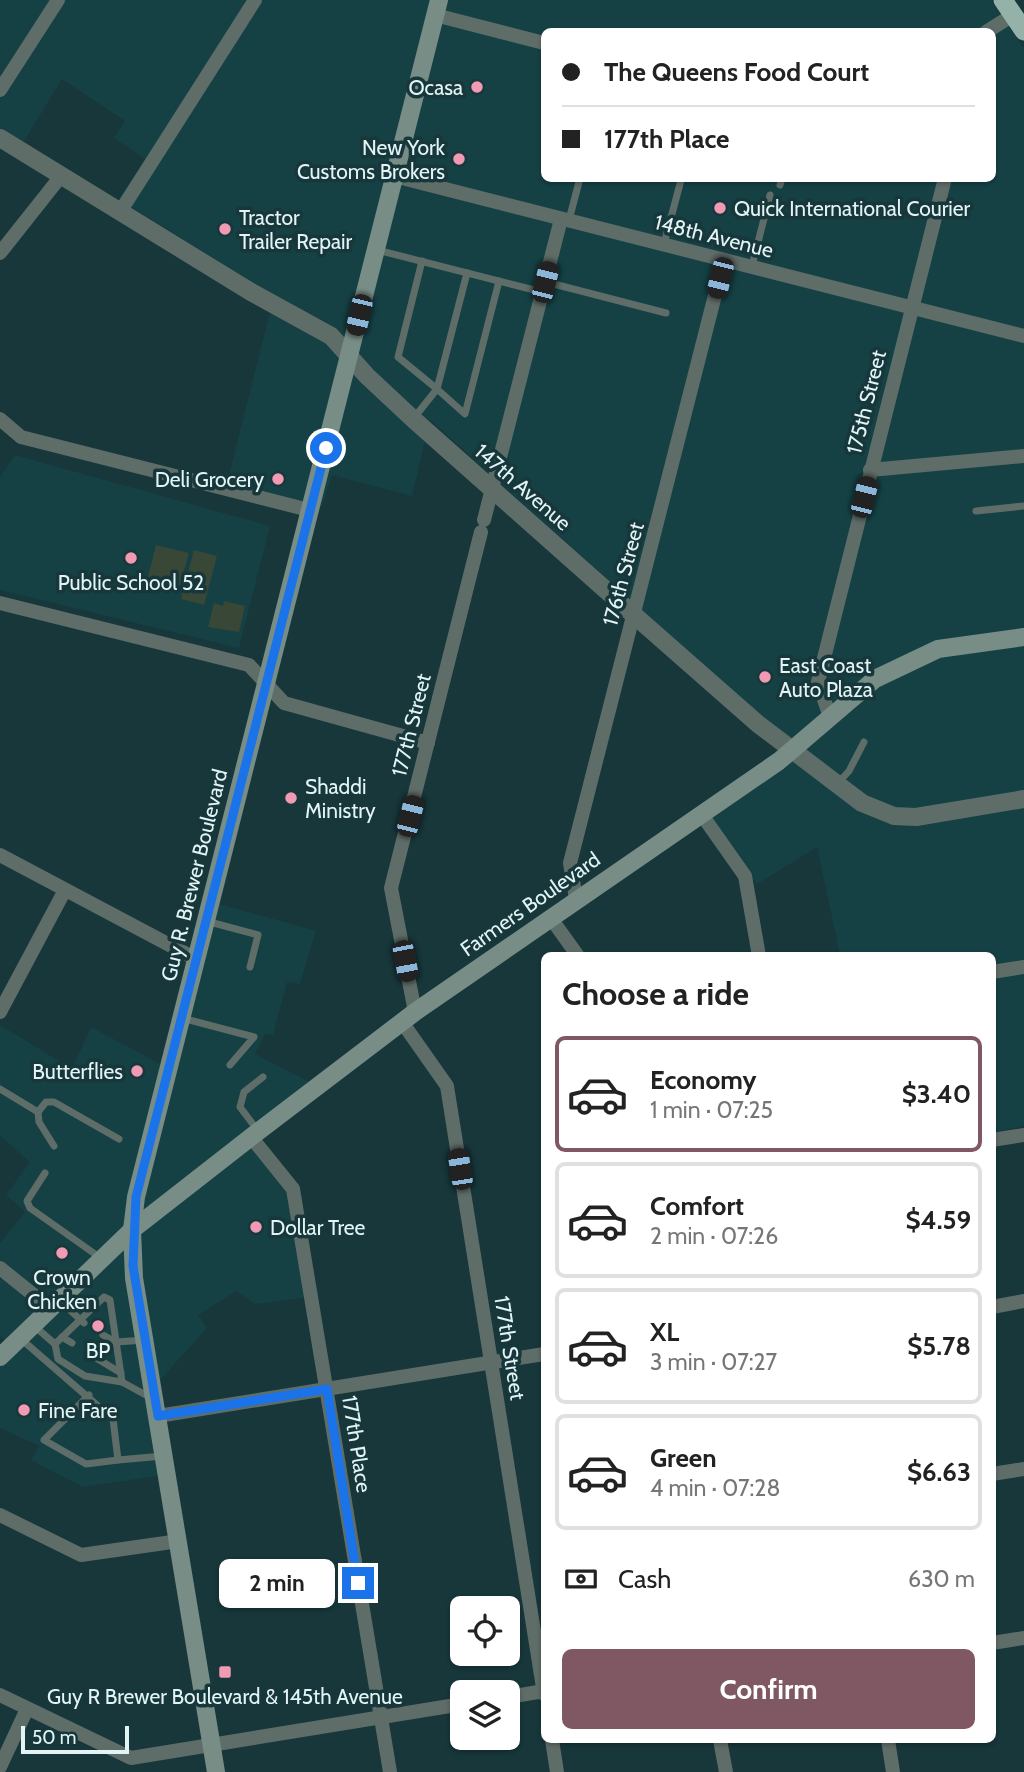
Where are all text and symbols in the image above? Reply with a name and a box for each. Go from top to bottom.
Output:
text: The Queens Food Court [604,56,869,88]
place label: Ocasa [409,75,463,100]
marker: Ocasa [469,79,485,95]
text: 177th Place [604,123,730,155]
place label: New York Customs Brokers [297,135,446,184]
marker: New York Customs Brokers [451,151,467,167]
place label: Quick International Courier [734,196,971,221]
marker: Quick International Courier [712,200,728,216]
place label: Tractor Trailer Repair [239,205,353,254]
street label: 148th Avenue [652,209,776,263]
marker: Tractor Trailer Repair [217,221,233,237]
car [705,255,736,301]
car [530,259,561,305]
car [345,292,374,338]
street label: 175th Street [841,348,891,456]
route start [310,432,342,464]
street label: 147th Avenue [470,438,576,536]
place label: Deli Grocery [155,467,264,492]
marker: Deli Grocery [270,471,286,487]
car [849,474,880,520]
street label: 176th Street [597,520,649,628]
marker: Public School 52 [123,550,139,566]
place label: Public School 52 [58,570,204,595]
place label: East Coast Auto Plaza [779,653,873,702]
marker: East Coast Auto Plaza [757,669,773,685]
street label: 177th Street [386,671,436,779]
street label: Guy R. Brewer Boulevard [156,766,232,984]
place label: Shaddi Ministry [305,774,376,823]
marker: Shaddi Ministry [283,790,299,806]
car [395,793,426,839]
street label: Farmers Boulevard [455,847,605,961]
car [391,938,420,984]
text: Choose a ride [562,974,749,1013]
place label: Butterflies [32,1059,123,1084]
marker: Butterflies [129,1063,145,1079]
icon: car [566,1063,629,1126]
text: Economy [650,1064,756,1096]
text: $3.40 [902,1078,971,1110]
text: 1 min · 07:25 [650,1096,773,1124]
car [447,1147,474,1191]
icon: car [566,1189,629,1252]
text: Comfort [650,1190,744,1222]
text: $4.59 [905,1204,971,1236]
place label: Dollar Tree [270,1215,366,1240]
marker: Dollar Tree [248,1219,264,1235]
text: 2 min · 07:26 [650,1222,778,1250]
marker: Crown Chicken [54,1245,70,1261]
place label: Crown Chicken [27,1265,97,1314]
street label: 177th Street [489,1294,531,1402]
icon: car [566,1315,629,1378]
text: XL [650,1316,679,1348]
marker: BP [90,1318,106,1334]
text: $5.78 [907,1330,971,1362]
place label: BP [86,1338,110,1363]
text: 3 min · 07:27 [650,1348,777,1376]
street label: 177th Place [337,1394,377,1495]
place label: Fine Fare [38,1398,118,1423]
marker: Fine Fare [16,1402,32,1418]
icon: car [566,1441,629,1504]
text: Green [650,1442,717,1474]
text: $6.63 [907,1456,971,1488]
text: 4 min · 07:28 [650,1474,780,1502]
callout: 2 min [218,1558,334,1608]
icon: cash [562,1560,600,1598]
text: Cash [618,1563,671,1595]
text: 630 m [908,1565,975,1593]
route end [342,1567,374,1599]
text: 2 min [249,1569,305,1597]
map controls [450,1596,520,1750]
button: locate [450,1596,520,1666]
button: Confirm [562,1649,975,1729]
marker: Guy R Brewer Boulevard & 145th Avenue [217,1664,233,1680]
button: layers [450,1680,520,1750]
place label: Guy R Brewer Boulevard & 145th Avenue [47,1684,403,1709]
scale bar [21,1723,130,1755]
text: 50 m [32,1726,76,1749]

